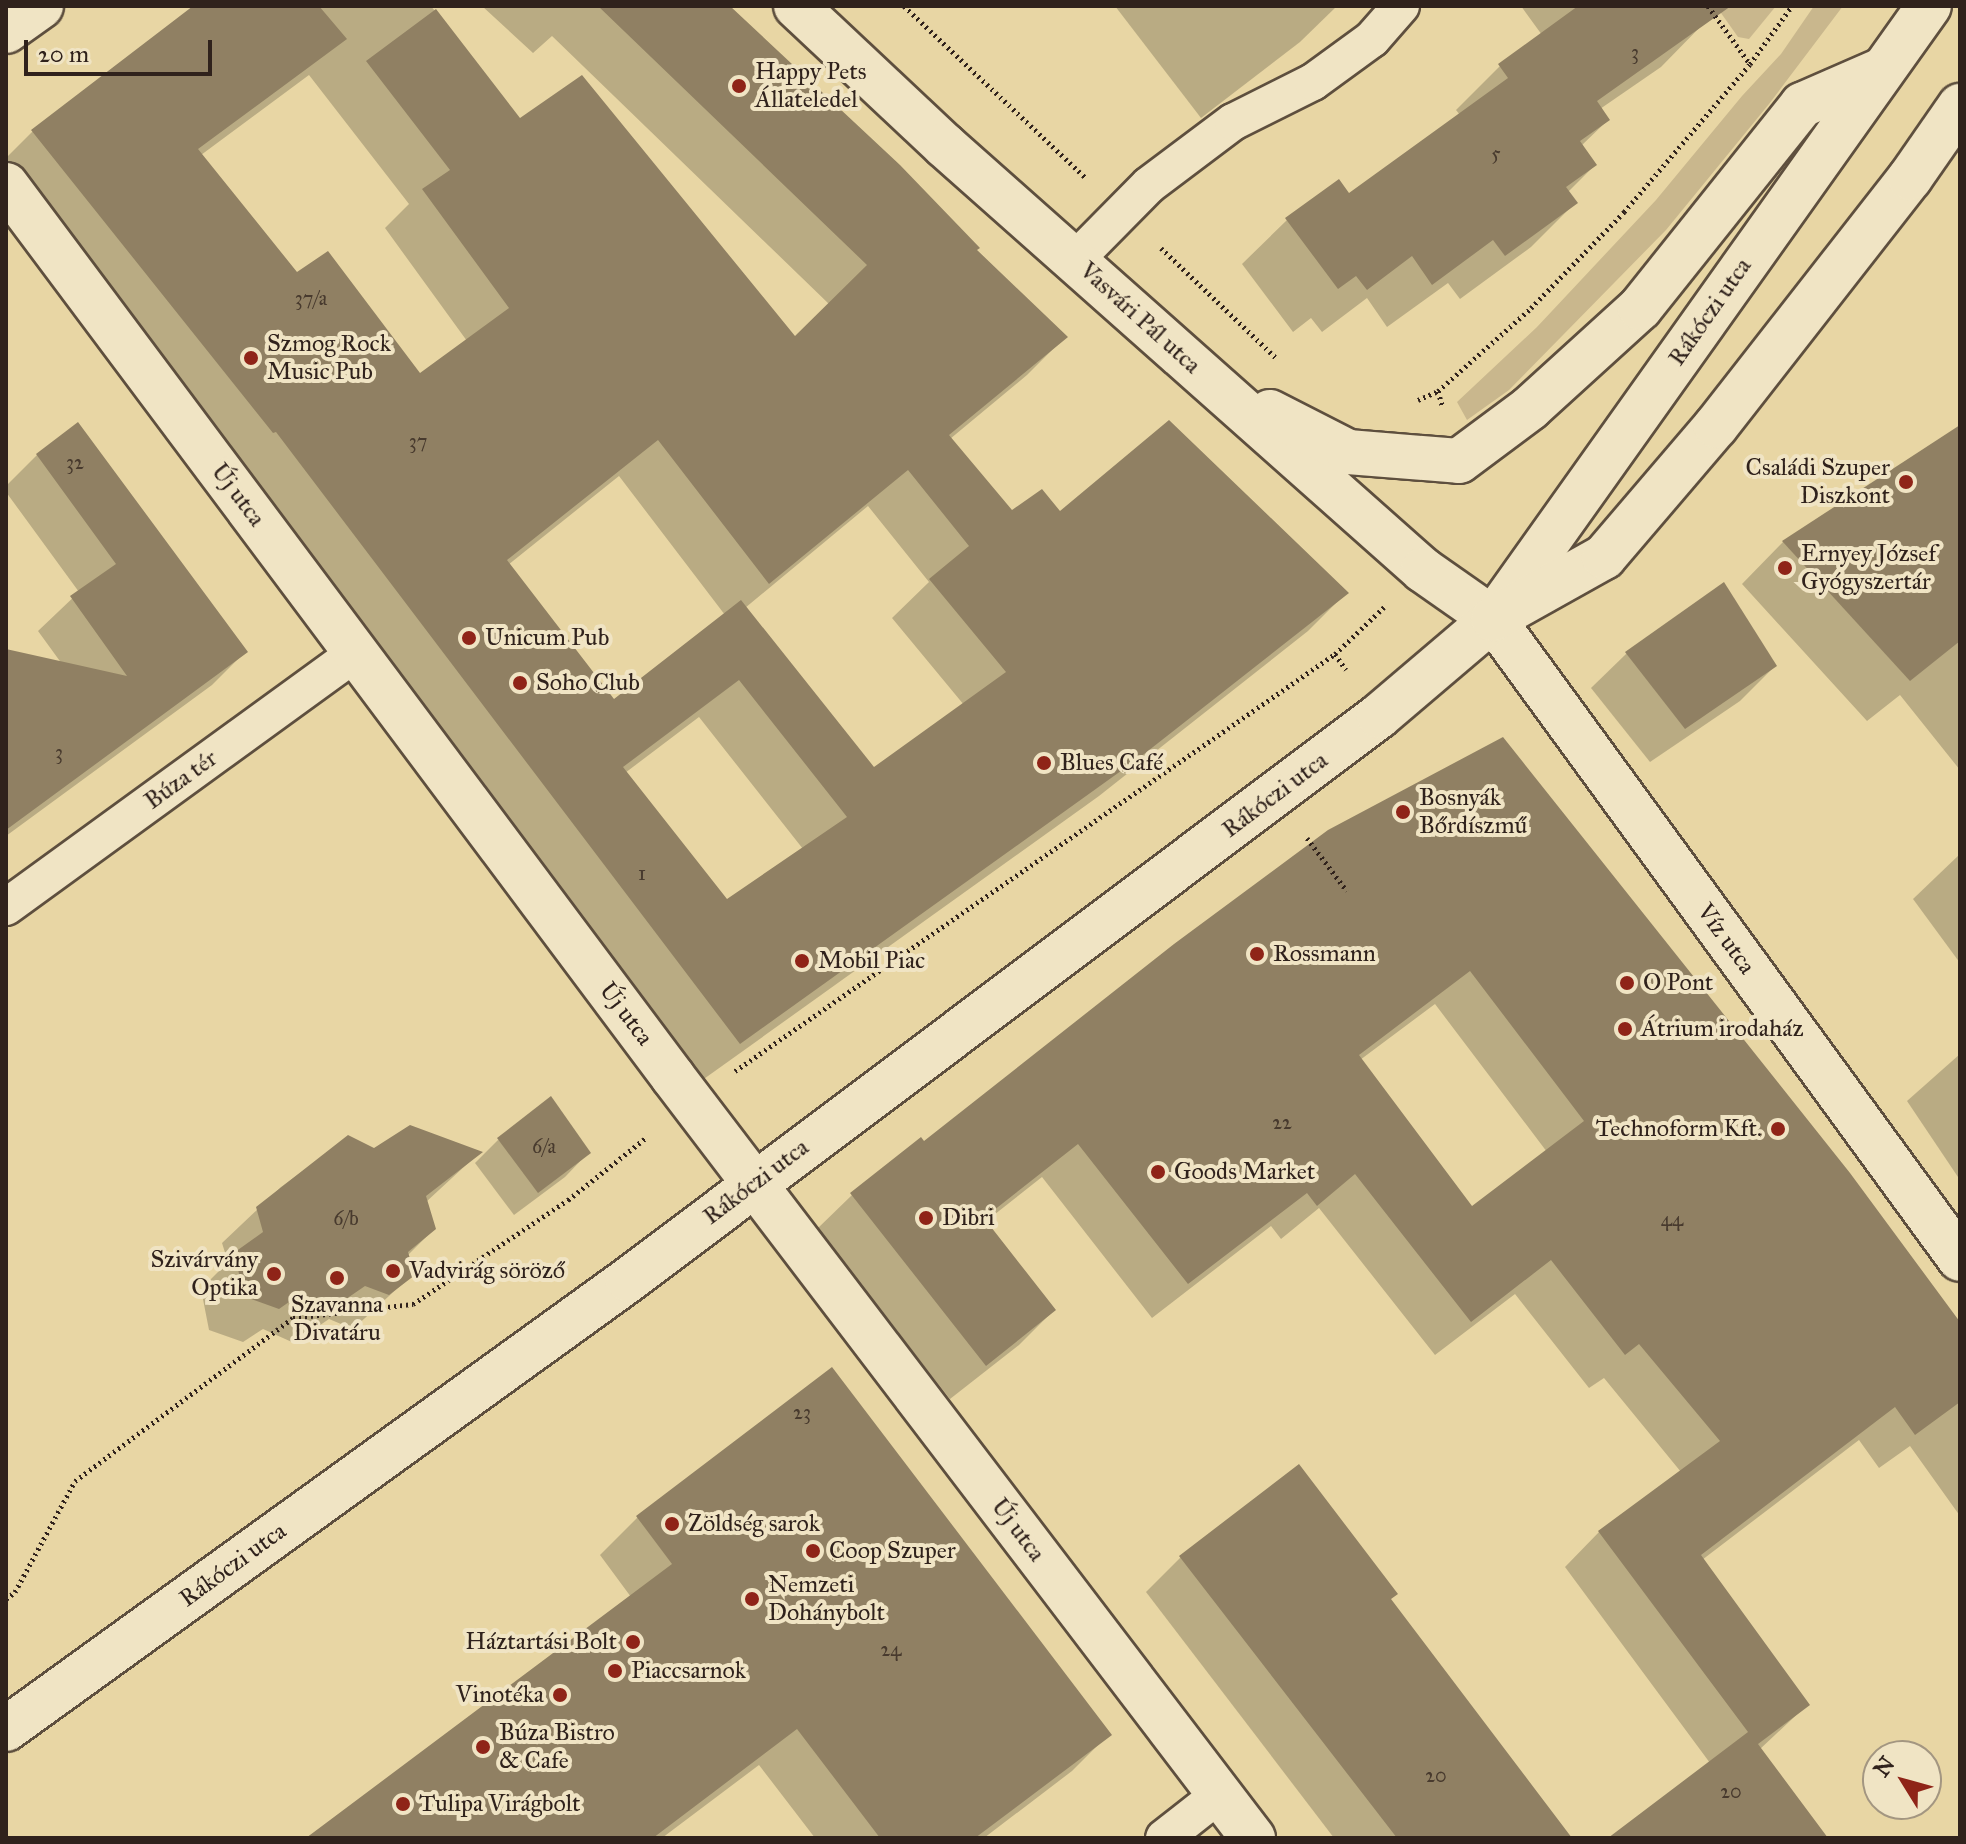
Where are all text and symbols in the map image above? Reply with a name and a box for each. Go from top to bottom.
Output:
scale bar [28,24,216,74]
text: 20 m [38,39,89,69]
house number: 3 [1631,40,1639,64]
place label: Happy Pets Állateledel [755,58,867,114]
marker: Happy Pets Állateledel [730,77,748,95]
house number: 5 [1491,141,1501,165]
street label: Rákóczi utca [1662,253,1758,371]
street label: Vasvári Pál utca [1074,256,1206,380]
house number: 37/a [295,286,327,310]
place label: Szmog Rock Music Pub [267,330,391,386]
marker: Szmog Rock Music Pub [242,349,260,367]
house number: 37 [409,429,427,453]
house number: 32 [66,450,84,474]
place label: Családi Szuper Diszkont [1746,454,1890,510]
street label: Új utca [205,458,271,532]
marker: Családi Szuper Diszkont [1897,473,1915,491]
place label: Ernyey József Gyógyszertár [1801,540,1936,596]
marker: Ernyey József Gyógyszertár [1776,559,1794,577]
place label: Unicum Pub [485,624,609,652]
marker: Unicum Pub [460,629,478,647]
place label: Soho Club [536,669,640,697]
marker: Soho Club [511,674,529,692]
house number: 3 [55,740,63,764]
street label: Búza tér [139,744,223,816]
street label: Rákóczi utca [1217,746,1333,844]
place label: Blues Café [1060,749,1163,777]
marker: Blues Café [1035,754,1053,772]
place label: Bosnyák Bőrdíszmű [1419,784,1527,840]
marker: Bosnyák Bőrdíszmű [1394,803,1412,821]
house number: 1 [638,861,646,885]
street label: Víz utca [1691,898,1761,980]
place label: Rossmann [1273,940,1376,968]
marker: Rossmann [1248,945,1266,963]
place label: Mobil Piac [818,947,925,975]
marker: Mobil Piac [793,952,811,970]
place label: O Pont [1643,969,1713,997]
marker: O Pont [1618,974,1636,992]
street label: Új utca [593,977,659,1051]
place label: Átrium irodaház [1641,1015,1804,1043]
marker: Átrium irodaház [1616,1020,1634,1038]
house number: 22 [1272,1110,1292,1134]
place label: Technoform Kft. [1596,1115,1762,1143]
marker: Technoform Kft. [1769,1120,1787,1138]
street label: Rákóczi utca [698,1133,814,1231]
house number: 6/a [532,1134,556,1158]
place label: Goods Market [1174,1158,1315,1186]
marker: Goods Market [1149,1163,1167,1181]
place label: Dibri [942,1204,995,1232]
house number: 6/b [333,1206,359,1230]
house number: 44 [1661,1207,1683,1231]
marker: Dibri [917,1209,935,1227]
place label: Szivárvány Optika [150,1246,258,1302]
place label: Vadvirág söröző [409,1257,565,1285]
marker: Vadvirág söröző [384,1262,402,1280]
marker: Szivárvány Optika [265,1265,283,1283]
marker: Szavanna Divatáru [328,1269,346,1287]
place label: Szavanna Divatáru [291,1291,383,1347]
house number: 23 [793,1400,811,1424]
street label: Új utca [985,1493,1051,1567]
place label: Zöldség sarok [688,1510,820,1538]
marker: Zöldség sarok [663,1515,681,1533]
street label: Rákóczi utca [174,1517,292,1613]
place label: Coop Szuper [829,1537,956,1565]
marker: Coop Szuper [804,1542,822,1560]
place label: Nemzeti Dohánybolt [768,1571,885,1627]
marker: Nemzeti Dohánybolt [743,1590,761,1608]
place label: Háztartási Bolt [465,1628,617,1656]
marker: Háztartási Bolt [624,1633,642,1651]
house number: 24 [880,1637,902,1661]
place label: Piaccsarnok [631,1657,746,1685]
marker: Piaccsarnok [606,1662,624,1680]
place label: Vinotéka [456,1681,544,1709]
marker: Vinotéka [551,1686,569,1704]
place label: Búza Bistro & Cafe [499,1719,615,1775]
marker: Búza Bistro & Cafe [474,1738,492,1756]
north arrow [1862,1740,1942,1820]
text: N [1868,1751,1900,1782]
house number: 20 [1425,1763,1447,1787]
house number: 20 [1720,1779,1742,1803]
place label: Tulipa Virágbolt [419,1790,581,1818]
marker: Tulipa Virágbolt [394,1795,412,1813]

